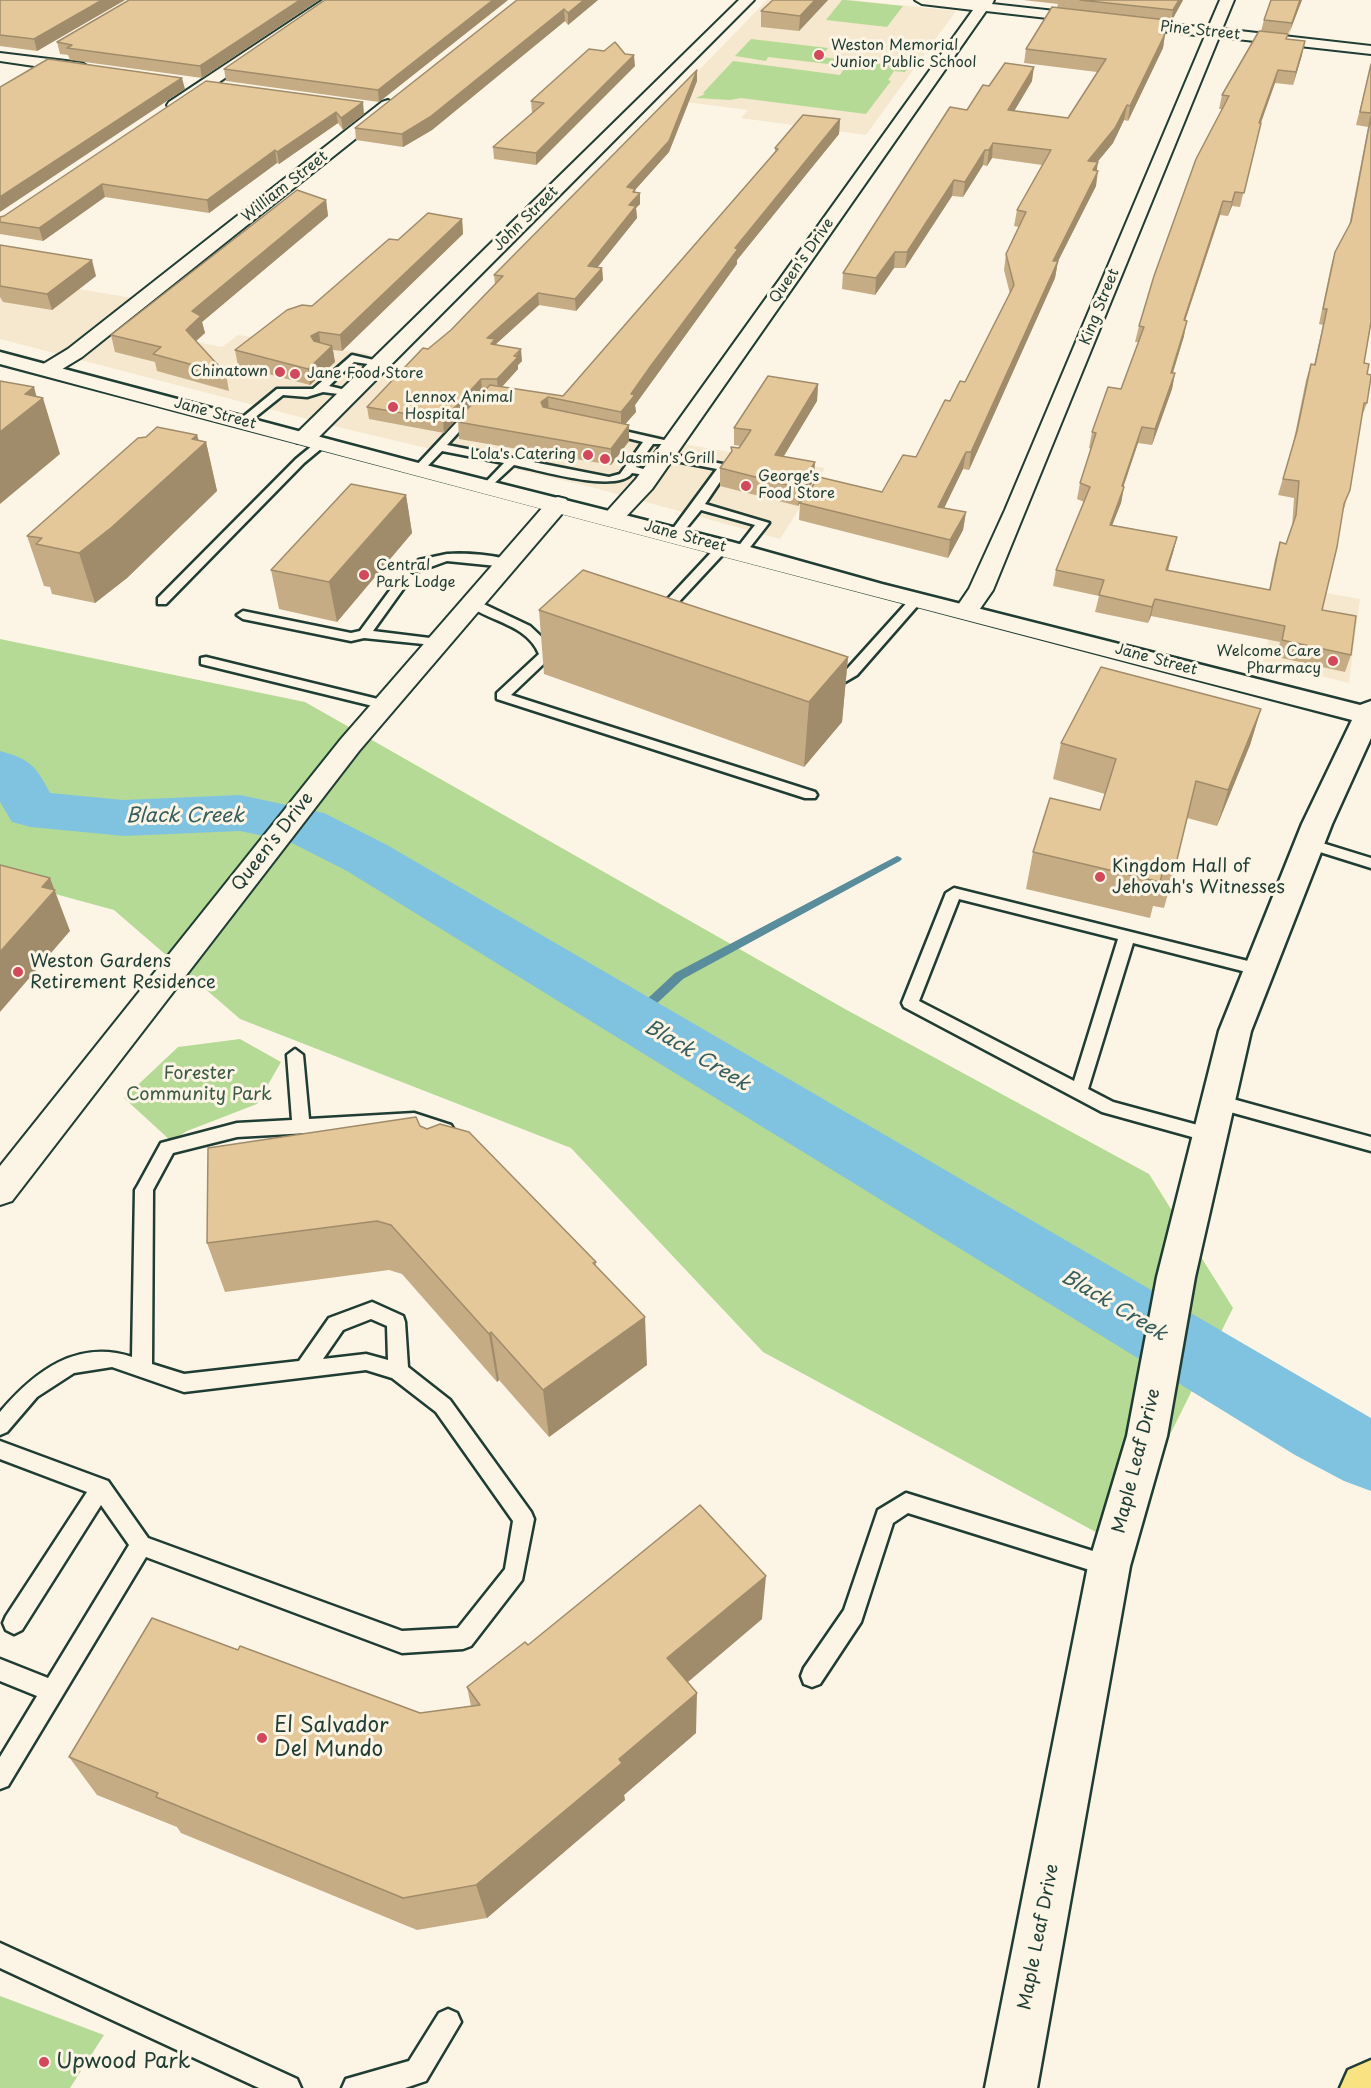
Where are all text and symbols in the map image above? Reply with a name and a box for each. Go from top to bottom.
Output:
street label: Pine Street [1159,18,1241,44]
place label: Weston Memorial Junior Public School [831,37,977,72]
marker: Weston Memorial Junior Public School [812,48,826,62]
street label: William Street [238,148,332,226]
street label: John Street [490,183,562,255]
street label: Queen's Drive [766,215,838,307]
street label: King Street [1077,266,1123,348]
place label: Chinatown [191,363,268,381]
marker: Chinatown [273,365,287,379]
place label: Jane Food Store [307,365,423,383]
marker: Jane Food Store [288,367,302,381]
place label: Lennox Animal Hospital [405,389,513,424]
street label: Jane Street [172,394,258,434]
marker: Lennox Animal Hospital [386,400,400,414]
place label: Lola's Catering [470,446,576,464]
marker: Lola's Catering [581,448,595,462]
place label: Jasmin's Grill [617,450,715,468]
marker: Jasmin's Grill [598,452,612,466]
place label: George's Food Store [758,468,835,503]
marker: George's Food Store [739,479,753,493]
street label: Jane Street [642,517,728,557]
place label: Central Park Lodge [376,557,455,592]
marker: Central Park Lodge [357,568,371,582]
street label: Jane Street [1113,640,1199,680]
place label: Welcome Care Pharmacy [1217,643,1321,678]
marker: Welcome Care Pharmacy [1326,654,1340,668]
street label: Queen's Drive [228,788,318,896]
water label: Black Creek [126,804,244,828]
place label: Kingdom Hall of Jehovah's Witnesses [1112,856,1285,898]
marker: Kingdom Hall of Jehovah's Witnesses [1093,870,1107,884]
place label: Weston Gardens Retirement Residence [30,951,216,994]
marker: Weston Gardens Retirement Residence [11,965,25,979]
water label: Black Creek [640,1015,754,1097]
park label: Forester Community Park [126,1063,272,1106]
water label: Black Creek [1057,1265,1171,1347]
street label: Maple Leaf Drive [1109,1386,1165,1536]
place label: El Salvador Del Mundo [274,1713,389,1763]
marker: El Salvador Del Mundo [255,1731,269,1745]
street label: Maple Leaf Drive [1014,1862,1064,2012]
place label: Upwood Park [56,2049,190,2075]
marker: Upwood Park [37,2055,51,2069]

